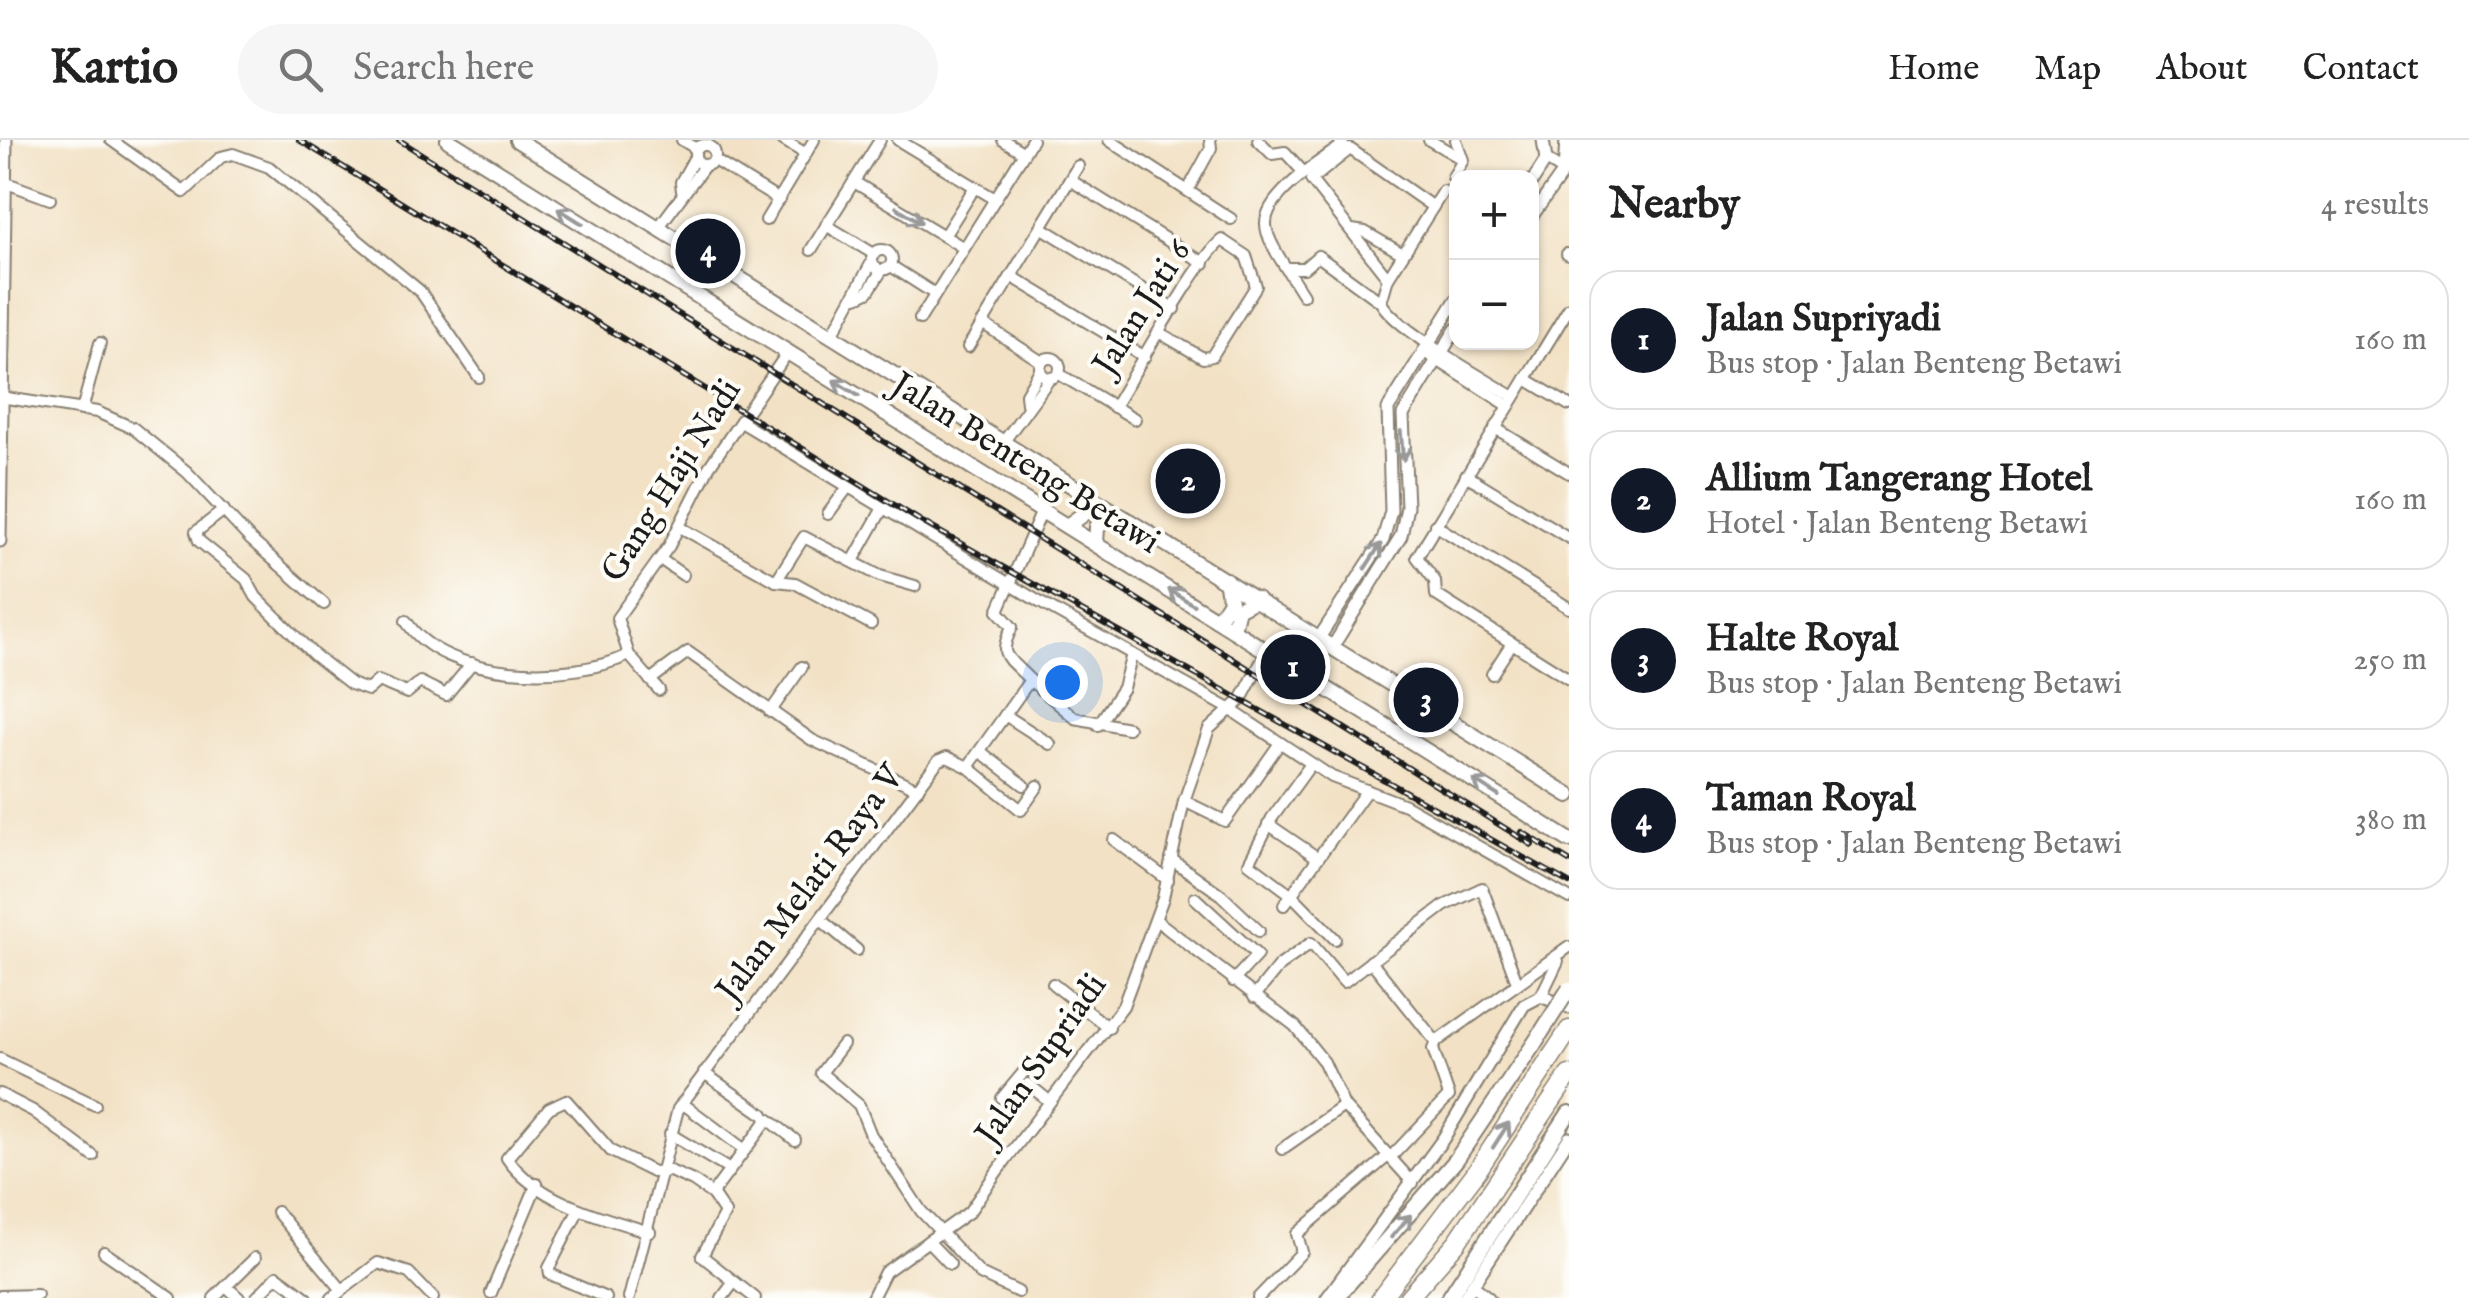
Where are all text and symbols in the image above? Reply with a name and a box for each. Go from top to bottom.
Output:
search box [238,24,938,114]
text: Kartio [50,39,178,99]
icon: search [273,42,328,97]
text: Search here [353,45,534,93]
text: Home [1888,47,1979,92]
text: Map [2034,47,2101,92]
text: About [2156,47,2248,92]
text: Contact [2303,47,2419,92]
map controls [1449,170,1539,350]
button: + [1449,170,1539,260]
text: Nearby [1609,179,1740,232]
text: 4 results [2321,185,2429,226]
one-way arrow [894,205,923,225]
one-way arrow [556,206,585,226]
pin: 4 [676,214,740,288]
street label: Jalan Jati 6 [1082,231,1203,388]
button: − [1449,260,1539,350]
text: Jalan Supriyadi [1706,296,1941,344]
text: 1 [1638,320,1649,361]
text: 160 m [2354,320,2427,361]
text: Bus stop · Jalan Benteng Betawi [1706,344,2122,385]
street label: Jalan Benteng Betawi [879,361,1168,565]
street label: Gang Haji Nadi [592,371,752,591]
one-way arrow [832,378,861,398]
one-way arrow [1392,429,1411,461]
pin: 2 [1156,444,1220,518]
text: Allium Tangerang Hotel [1706,456,2092,504]
text: 2 [1636,480,1651,521]
text: 160 m [2354,480,2427,521]
text: Hotel · Jalan Benteng Betawi [1706,504,2088,545]
one-way arrow [1362,543,1383,571]
one-way arrow [1167,587,1196,608]
text: Halte Royal [1706,616,1898,664]
pin: 1 [1260,630,1326,704]
text: 3 [1638,640,1649,681]
text: 250 m [2353,640,2427,681]
your location [1037,657,1088,708]
pin: 3 [1394,662,1458,738]
text: Bus stop · Jalan Benteng Betawi [1706,664,2122,705]
street label: Jalan Melati Raya V [705,755,916,1015]
text: Taman Royal [1706,776,1916,824]
one-way arrow [1472,778,1501,798]
text: 4 [1636,800,1651,841]
text: 380 m [2355,800,2427,841]
text: Bus stop · Jalan Benteng Betawi [1706,824,2122,865]
street label: Jalan Supriadi [964,965,1118,1158]
one-way arrow [1490,1121,1511,1150]
one-way arrow [1390,1214,1413,1239]

